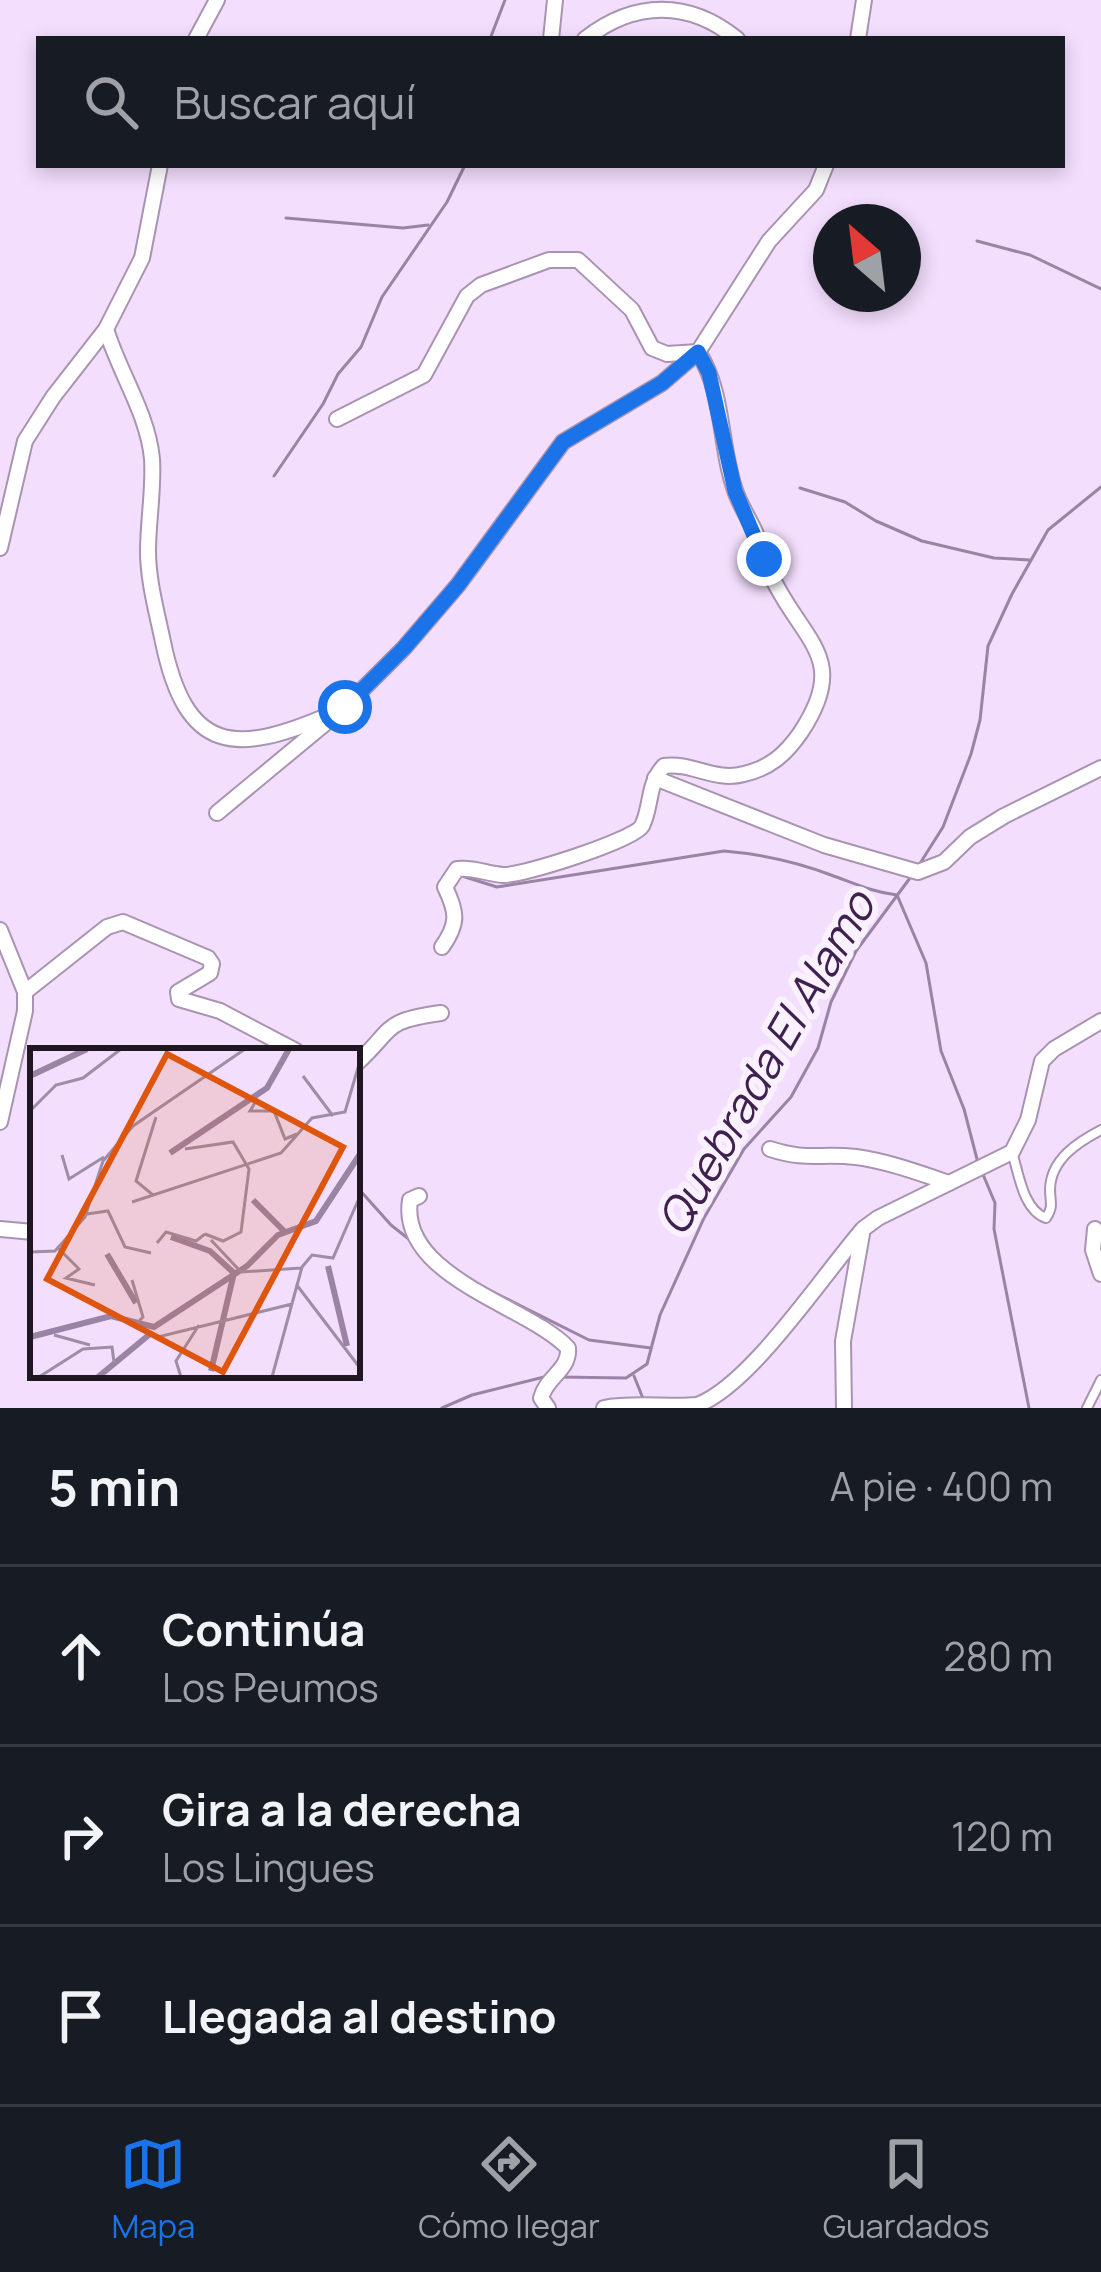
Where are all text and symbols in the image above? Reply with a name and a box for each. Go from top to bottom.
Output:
search box [36,36,1065,168]
icon: search [78,69,144,135]
text: Buscar aquí [174,71,416,133]
north arrow [813,204,921,312]
route end [737,532,791,586]
route start [318,680,372,734]
water label: Quebrada El Alamo [642,877,890,1246]
inset map [30,1048,360,1378]
text: 5 min [48,1452,180,1521]
text: A pie · 400 m [830,1459,1053,1513]
text: Continúa [162,1598,366,1660]
icon: ahead [48,1623,114,1689]
text: 280 m [943,1629,1053,1683]
text: Los Peumos [162,1660,379,1714]
text: Gira a la derecha [162,1778,522,1840]
icon: right [48,1803,114,1869]
text: 120 m [951,1809,1053,1863]
text: Los Lingues [162,1840,375,1894]
icon: arrive [48,1983,114,2049]
text: Llegada al destino [162,1985,557,2047]
tab: Mapa [111,2131,195,2248]
tab: Cómo llegar [418,2131,600,2248]
tab: Guardados [823,2131,990,2248]

